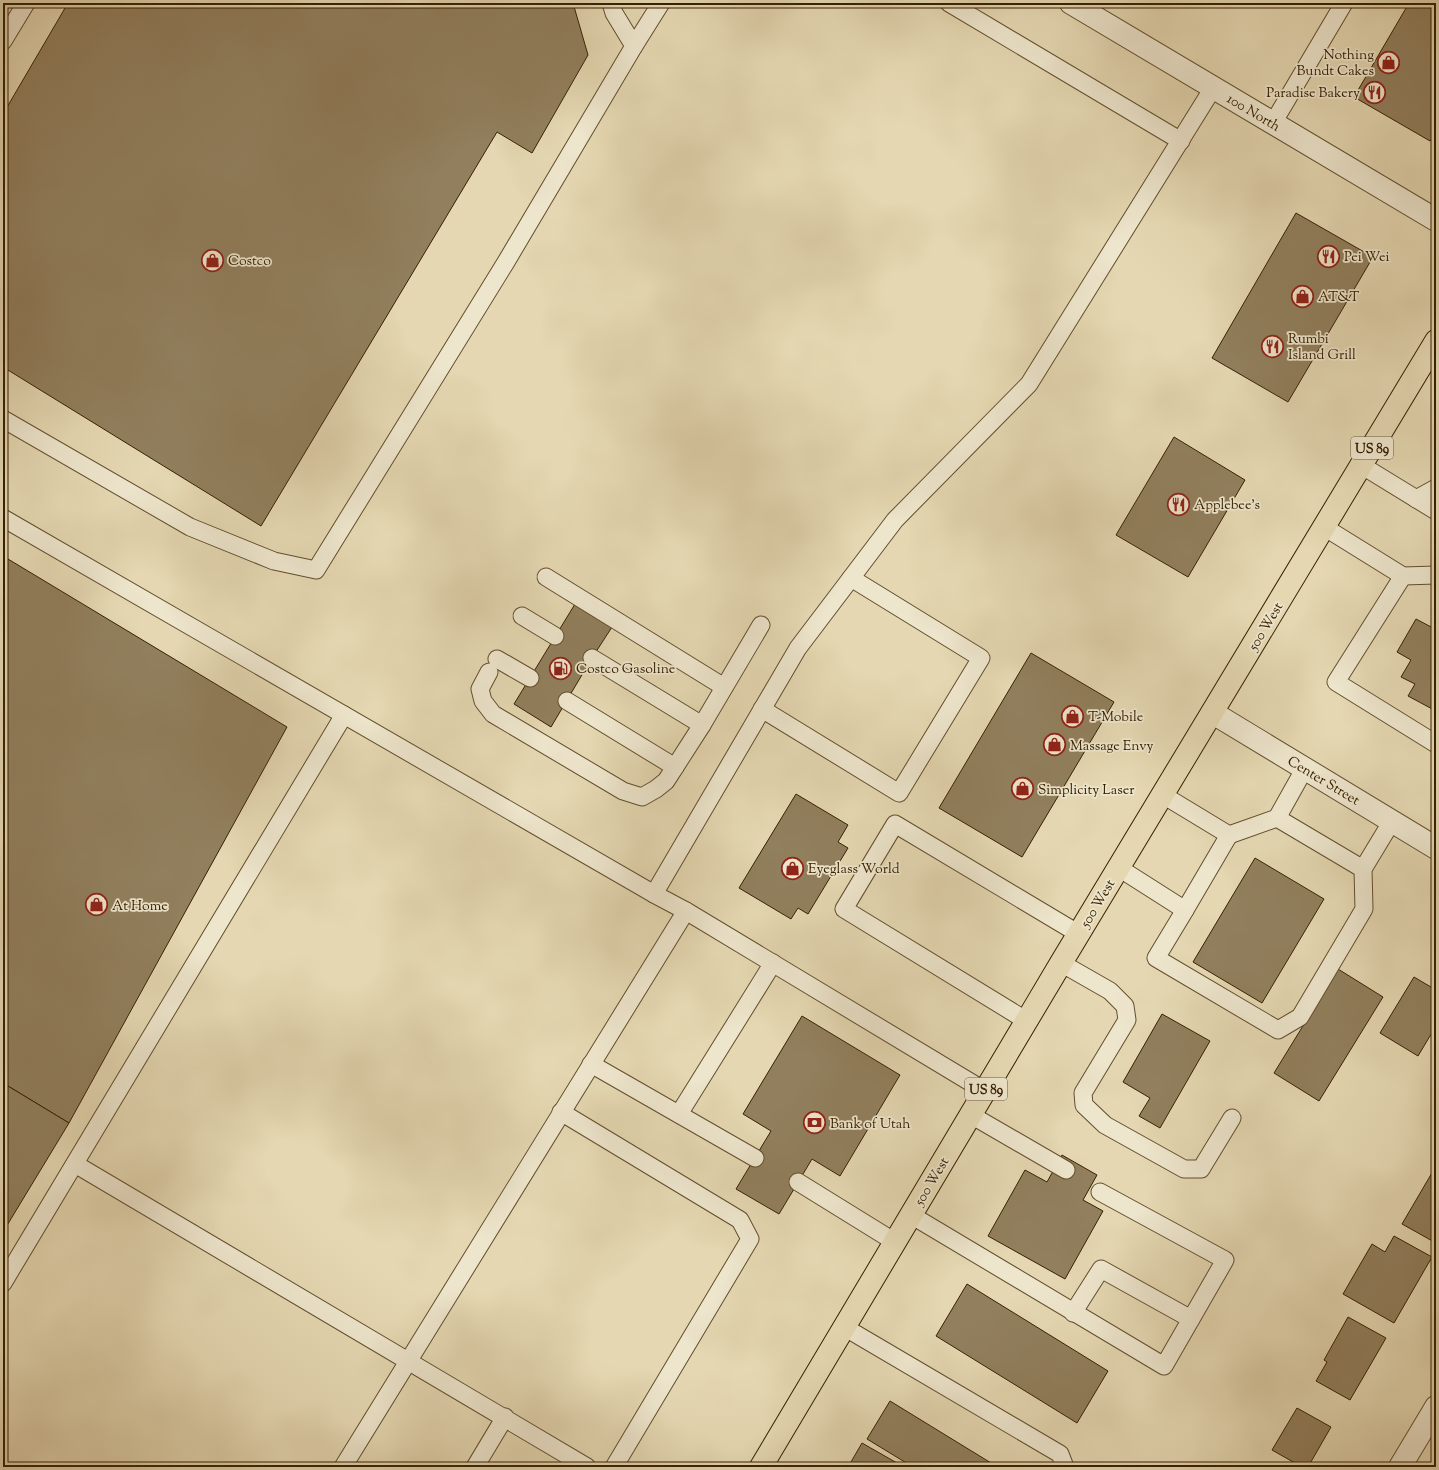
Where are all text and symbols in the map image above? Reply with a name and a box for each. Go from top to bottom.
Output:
place label: Nothing Bundt Cakes [1297,46,1374,82]
shop icon: Nothing Bundt Cakes [1376,49,1402,75]
restaurant icon: Paradise Bakery [1362,79,1388,105]
place label: Paradise Bakery [1266,84,1360,104]
street label: 100 North [1222,90,1284,138]
restaurant icon: Pei Wei [1315,243,1341,269]
shop icon: Costco [199,247,225,273]
place label: Pei Wei [1344,248,1389,268]
place label: Costco [228,252,271,272]
shop icon: AT&T [1290,283,1316,309]
place label: AT&T [1318,288,1359,308]
place label: Rumbi Island Grill [1288,330,1356,366]
restaurant icon: Rumbi Island Grill [1259,333,1285,359]
road number: US 89 [1351,437,1393,459]
restaurant icon: Applebee's [1166,491,1192,517]
place label: Applebee's [1194,496,1260,516]
street label: 500 West [1244,599,1289,656]
fuel station icon: Costco Gasoline [548,655,574,681]
place label: Costco Gasoline [576,660,675,680]
shop icon: T-Mobile [1060,703,1086,729]
place label: T-Mobile [1088,708,1143,728]
shop icon: Massage Envy [1042,732,1068,758]
place label: Massage Envy [1070,737,1153,757]
street label: Center Street [1283,752,1363,811]
shop icon: Simplicity Laser [1009,776,1035,802]
place label: Simplicity Laser [1038,781,1135,801]
shop icon: Eyeglass World [780,855,806,881]
place label: Eyeglass World [808,860,900,880]
street label: 500 West [1076,876,1121,933]
shop icon: At Home [83,892,109,918]
place label: At Home [112,897,168,917]
road number: US 89 [965,1078,1007,1100]
bank icon: Bank of Utah [801,1110,827,1136]
place label: Bank of Utah [830,1115,911,1135]
street label: 500 West [910,1154,955,1211]

